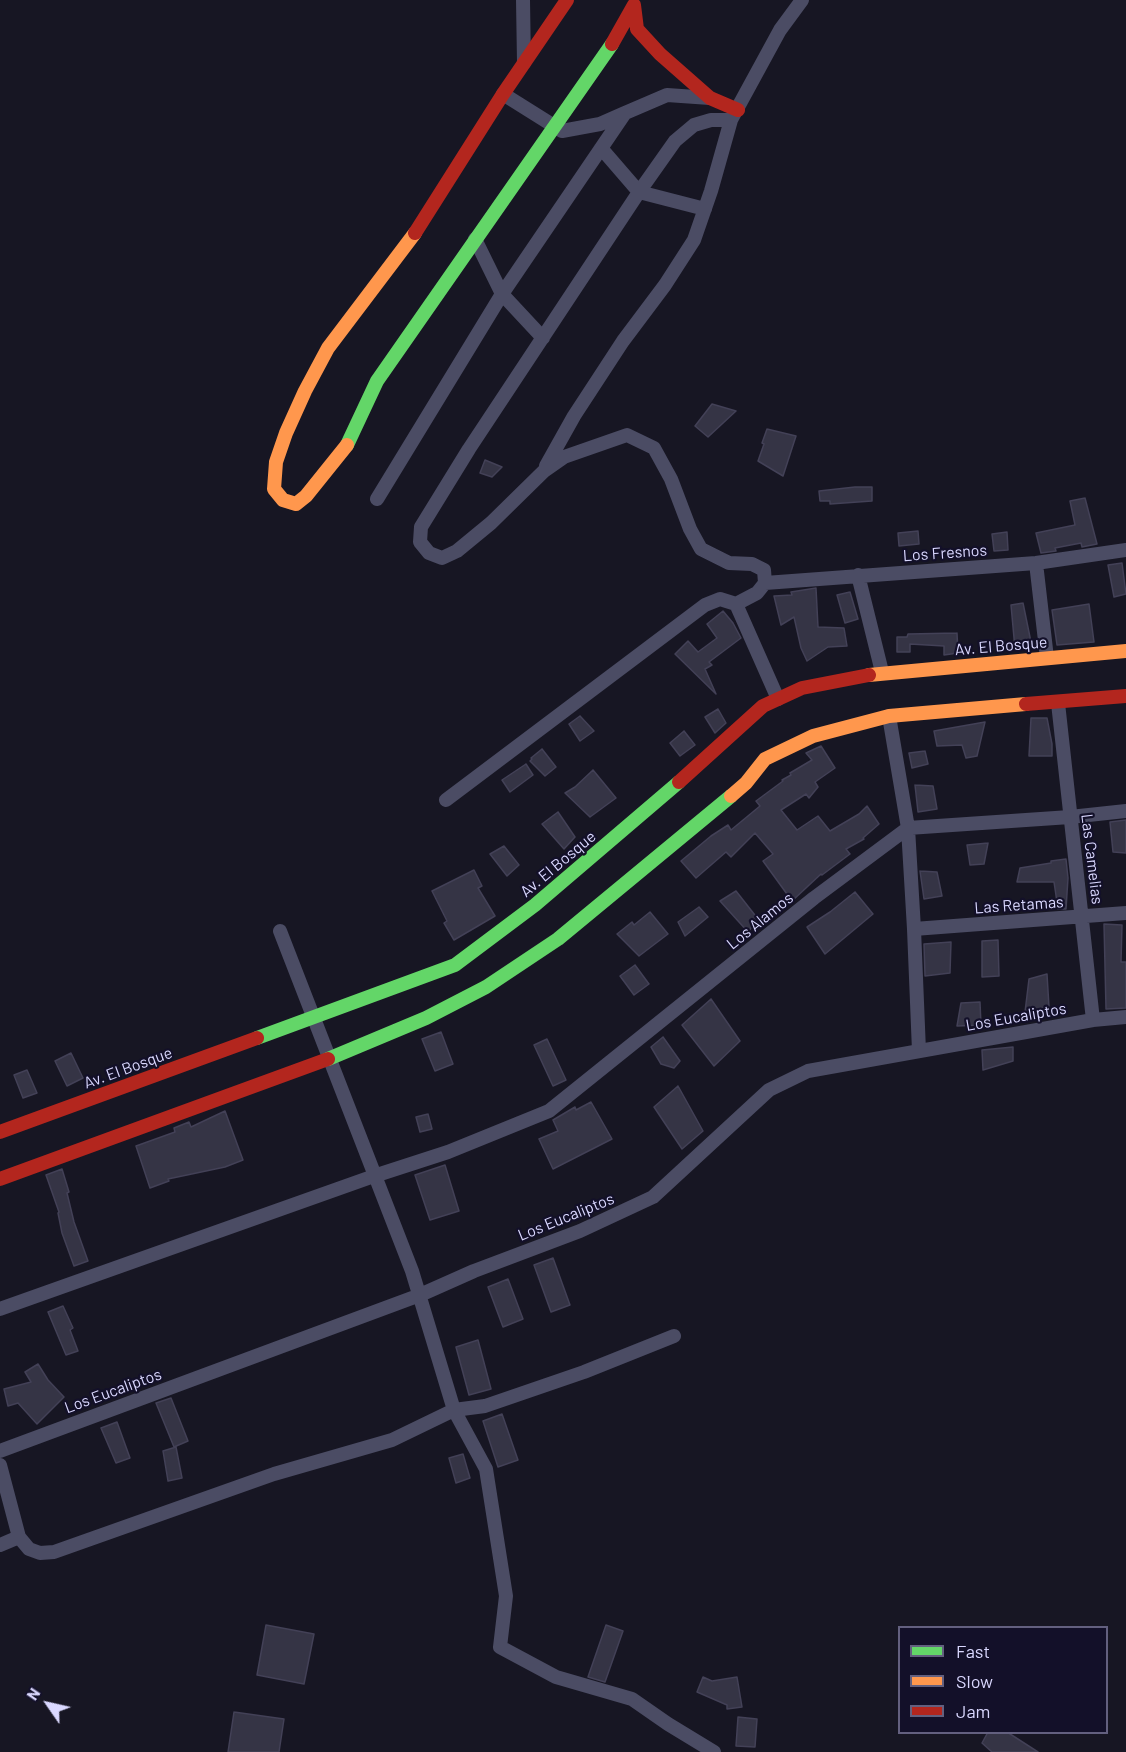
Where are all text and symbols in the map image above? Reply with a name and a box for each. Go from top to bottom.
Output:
street label: Los Fresnos [902,540,988,566]
street label: Av. El Bosque [954,632,1048,660]
street label: Las Camelias [1077,813,1107,905]
street label: Av. El Bosque [516,827,600,901]
street label: Los Alamos [723,888,797,954]
street label: Las Retamas [974,892,1064,918]
street label: Los Eucaliptos [964,999,1068,1035]
street label: Av. El Bosque [81,1043,175,1093]
street label: Los Eucaliptos [515,1189,617,1245]
street label: Los Eucaliptos [62,1365,164,1417]
legend [898,1626,1108,1734]
text: Fast [956,1640,990,1662]
text: Slow [956,1670,993,1692]
north arrow [18,1674,78,1734]
text: N [22,1684,44,1703]
text: Jam [956,1700,990,1722]

